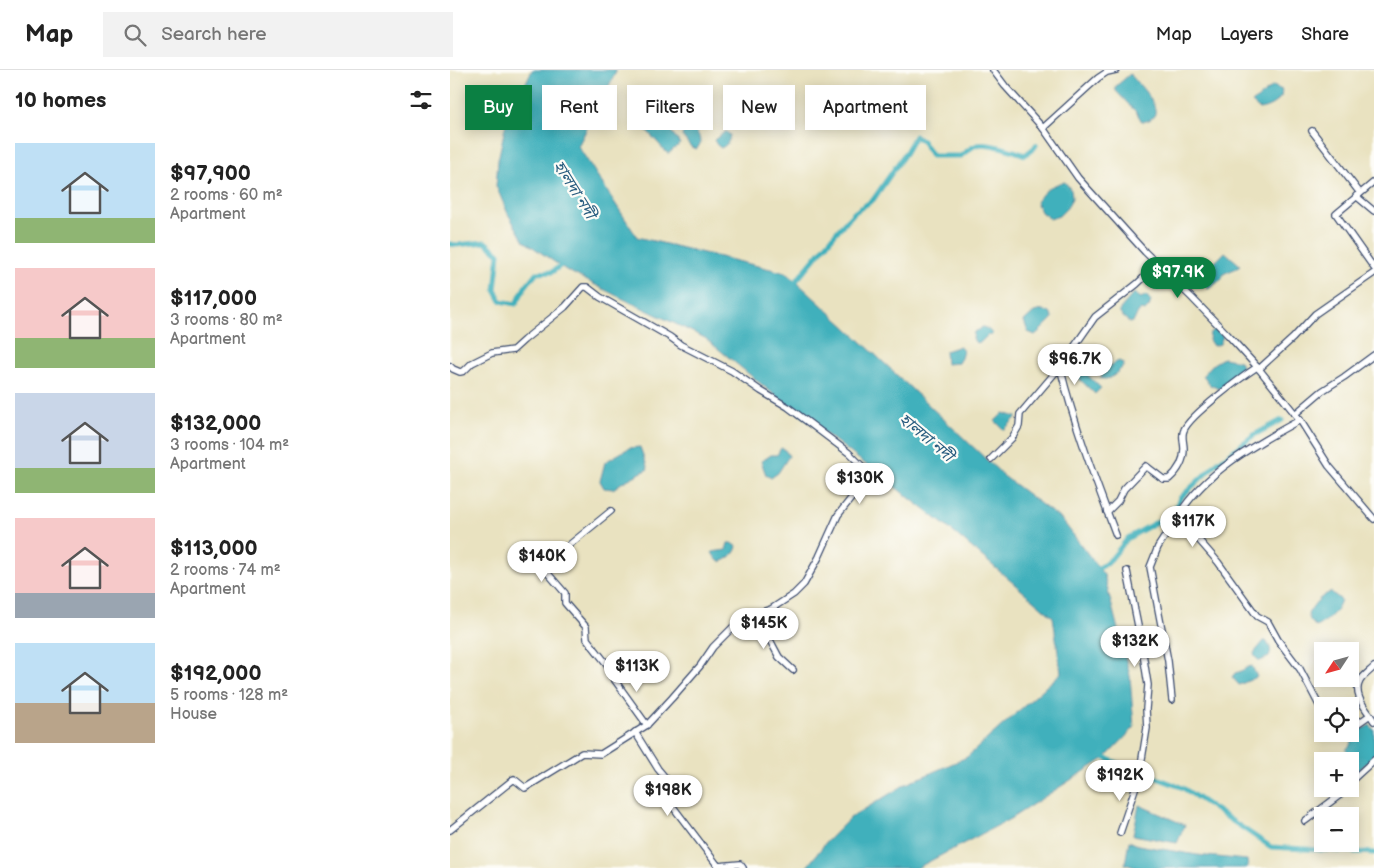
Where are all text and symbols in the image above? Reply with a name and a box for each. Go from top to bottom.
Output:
search box [103,12,453,57]
text: Map [25,20,73,49]
icon: search [121,21,149,49]
text: Search here [161,23,267,46]
text: Map [1156,24,1192,45]
text: Layers [1220,24,1273,45]
text: Share [1301,24,1349,45]
chip: Buy [465,85,532,130]
chip: Rent [542,85,617,130]
chip: Filters [627,85,713,130]
chip: New [723,85,795,130]
chip: Apartment [805,85,926,130]
icon: filters [407,86,435,114]
text: 10 homes [15,88,106,113]
water label: হালদা নদী [549,157,601,225]
text: $97,900 [170,161,251,186]
icon: home [55,163,115,223]
text: 2 rooms · 60 m² [170,186,283,205]
text: Apartment [170,205,246,224]
pin: $97.9K [1137,256,1219,299]
text: $97.9K [1152,263,1204,282]
text: $117,000 [170,286,257,311]
icon: home [55,288,115,348]
text: 3 rooms · 80 m² [170,311,283,330]
text: Apartment [170,330,246,349]
pin: $96.7K [1034,344,1116,386]
text: $96.7K [1049,350,1101,369]
water label: হালদা নদী [895,409,960,468]
text: $132,000 [170,411,261,436]
icon: home [55,413,115,473]
text: 3 rooms · 104 m² [170,436,289,455]
text: Apartment [170,455,246,474]
pin: $130K [825,462,895,505]
text: $130K [836,469,884,488]
pin: $117K [1158,506,1228,548]
text: $117K [1171,512,1215,531]
text: $113,000 [170,536,258,561]
icon: home [55,538,115,598]
pin: $140K [507,540,577,583]
text: $140K [518,547,566,566]
text: 2 rooms · 74 m² [170,561,281,580]
text: Apartment [170,580,246,599]
pin: $145K [729,608,799,650]
text: $145K [741,614,787,633]
pin: $132K [1100,626,1170,668]
text: $132K [1111,632,1159,651]
north arrow [1314,642,1359,688]
map controls [1314,642,1359,852]
pin: $113K [602,650,672,693]
text: $113K [615,657,659,676]
text: $192,000 [170,661,261,686]
icon: home [55,663,115,723]
text: 5 rooms · 128 m² [170,686,288,705]
button: locate [1314,697,1359,742]
text: House [170,705,217,724]
button: + [1314,752,1359,797]
pin: $192K [1085,760,1155,802]
text: $192K [1096,766,1144,785]
pin: $198K [633,774,703,817]
text: $198K [644,781,692,800]
button: − [1314,807,1359,852]

